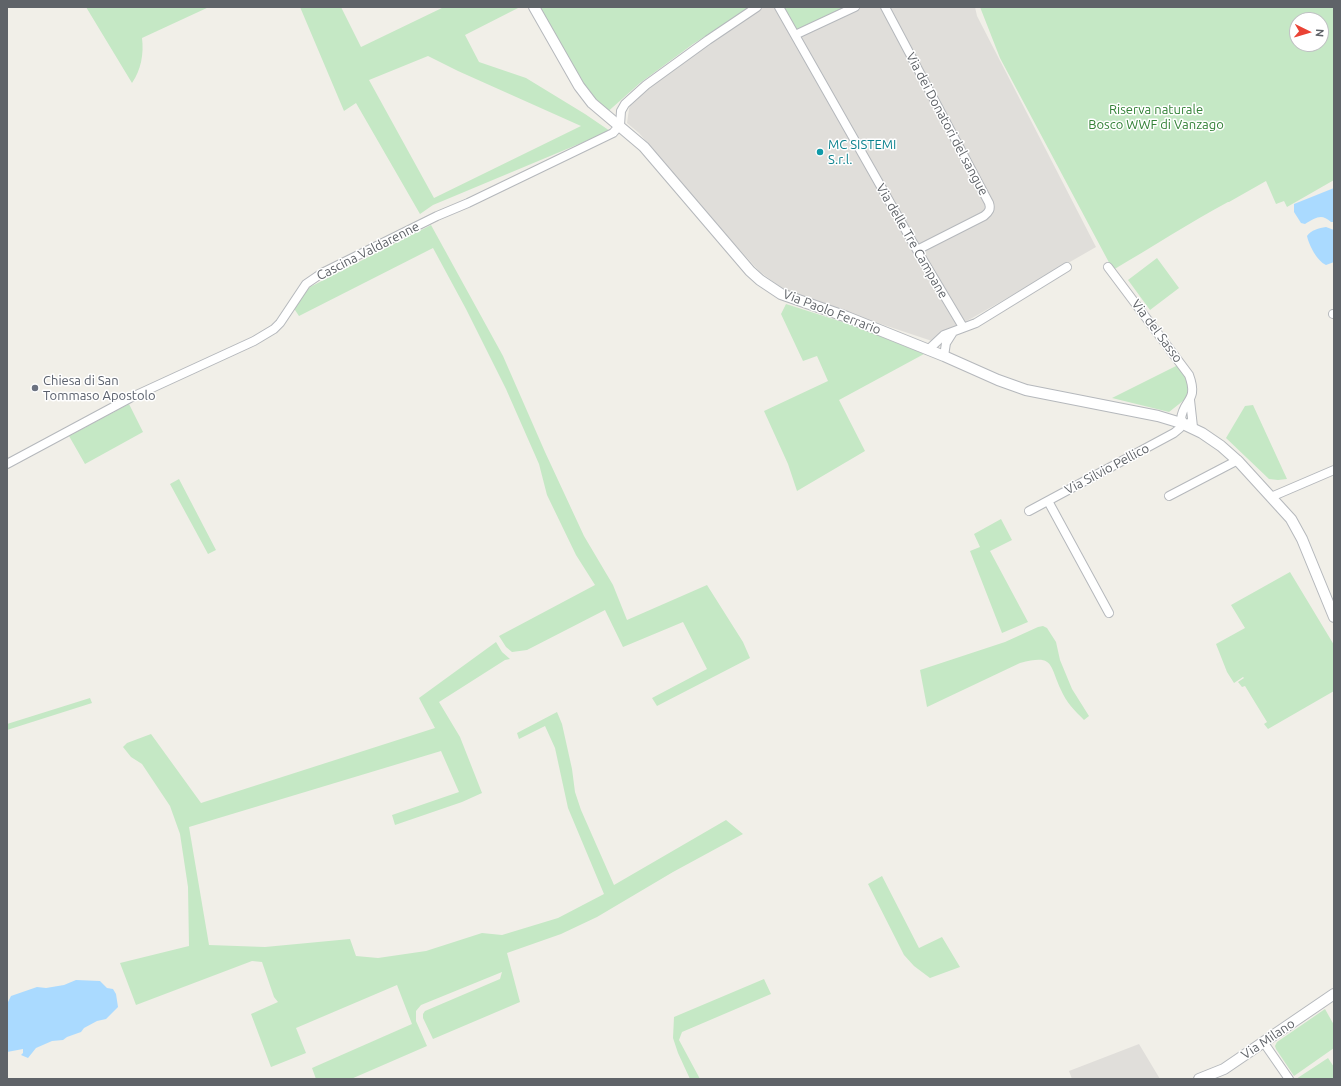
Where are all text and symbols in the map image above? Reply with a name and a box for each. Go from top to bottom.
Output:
north arrow [1289,12,1329,52]
text: N [1314,28,1326,38]
street label: Via dei Donatori del sangue [903,50,991,198]
park label: Riserva naturale Bosco WWF di Vanzago [1088,102,1224,133]
place label: MC SISTEMI S.r.l. [828,137,896,168]
marker: MC SISTEMI S.r.l. [815,147,825,157]
street label: Via delle Tre Campane [873,181,951,301]
street label: Cascina Valdarenne [314,218,422,284]
street label: Via Paolo Ferrario [781,286,883,338]
street label: Via del Sasso [1128,296,1186,366]
place label: Chiesa di San Tommaso Apostolo [43,373,156,404]
marker: Chiesa di San Tommaso Apostolo [30,383,40,393]
street label: Via Silvio Pellico [1062,440,1152,498]
street label: Via Milano [1238,1015,1298,1063]

